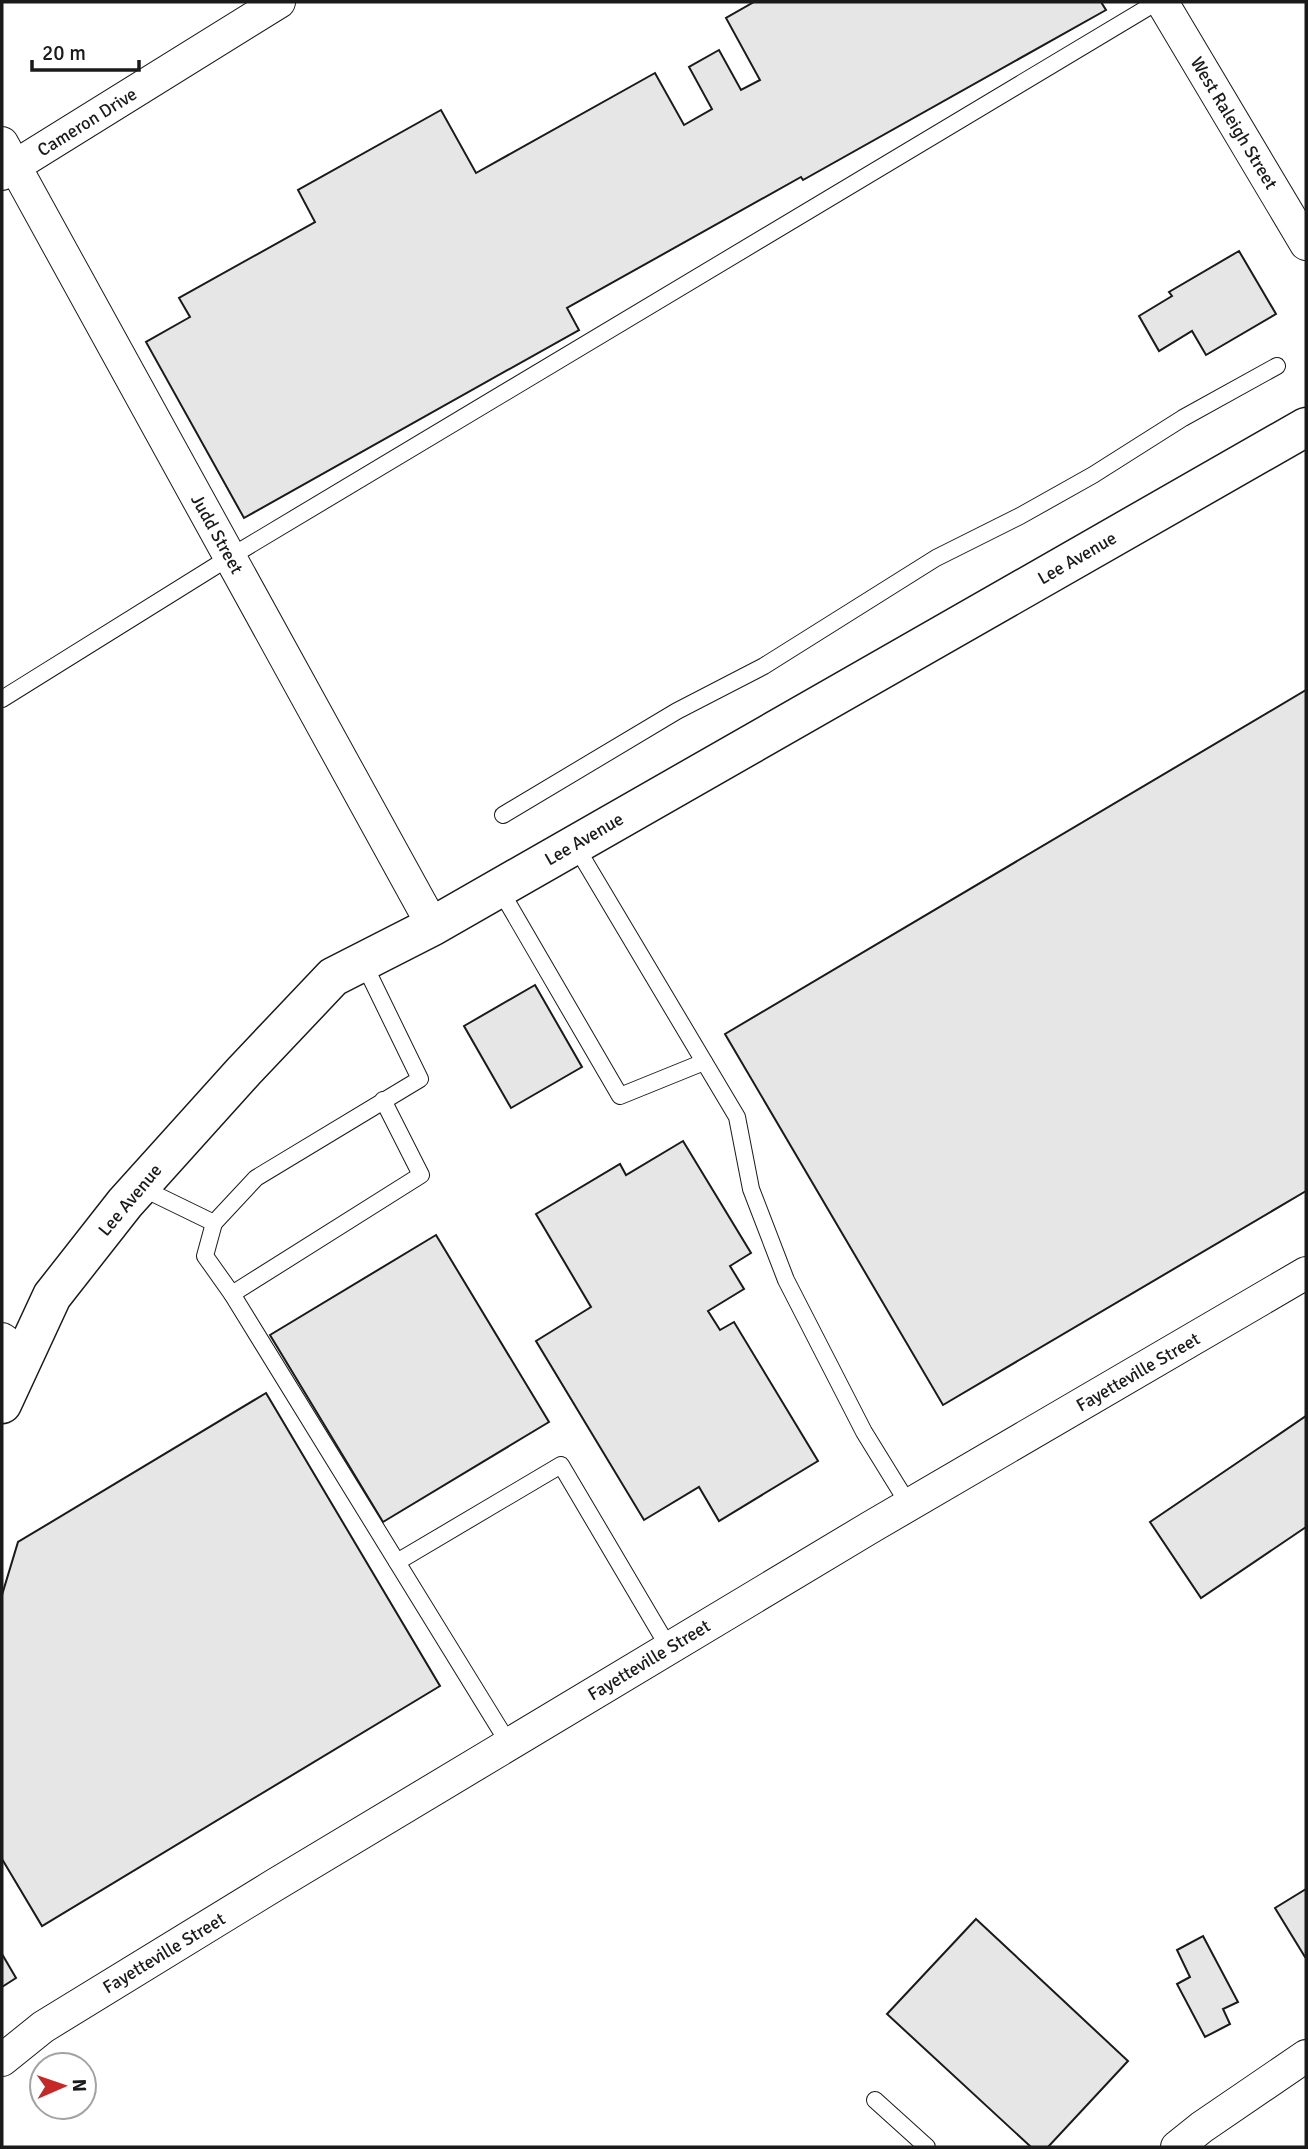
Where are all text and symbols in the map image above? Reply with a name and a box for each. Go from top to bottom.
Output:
scale bar [32,28,138,72]
text: 20 m [42,40,86,66]
street label: West Raleigh Street [1186,53,1282,193]
street label: Cameron Drive [33,83,141,161]
street label: Judd Street [186,490,248,578]
street label: Lee Avenue [1034,527,1120,589]
street label: Lee Avenue [541,808,627,870]
street label: Lee Avenue [94,1160,166,1240]
street label: Fayetteville Street [1072,1328,1204,1416]
street label: Fayetteville Street [584,1615,714,1705]
street label: Fayetteville Street [99,1908,229,1998]
north arrow [28,2051,98,2121]
text: N [67,2078,91,2092]

